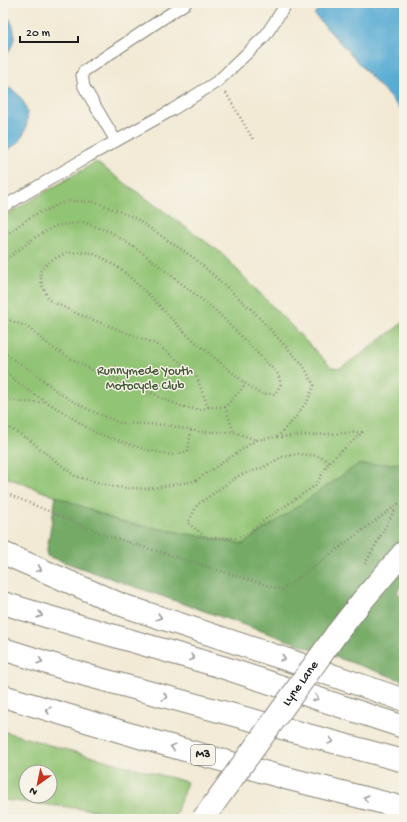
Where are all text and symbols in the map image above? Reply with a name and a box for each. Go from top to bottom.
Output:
scale bar [20,18,78,44]
text: 20 m [26,27,51,41]
park label: Runnymede Youth Motocycle Club [97,364,193,394]
one-way arrow [34,564,42,572]
one-way arrow [37,610,44,619]
one-way arrow [156,612,163,621]
one-way arrow [188,653,195,662]
one-way arrow [279,653,286,662]
one-way arrow [37,656,44,665]
street label: Lyne Lane [279,658,322,709]
one-way arrow [162,692,168,700]
one-way arrow [312,693,319,702]
one-way arrow [45,706,52,715]
one-way arrow [328,736,335,745]
one-way arrow [170,743,177,752]
road number: M3 [191,745,215,765]
north arrow [18,764,58,804]
text: N [27,784,40,798]
one-way arrow [363,795,369,803]

